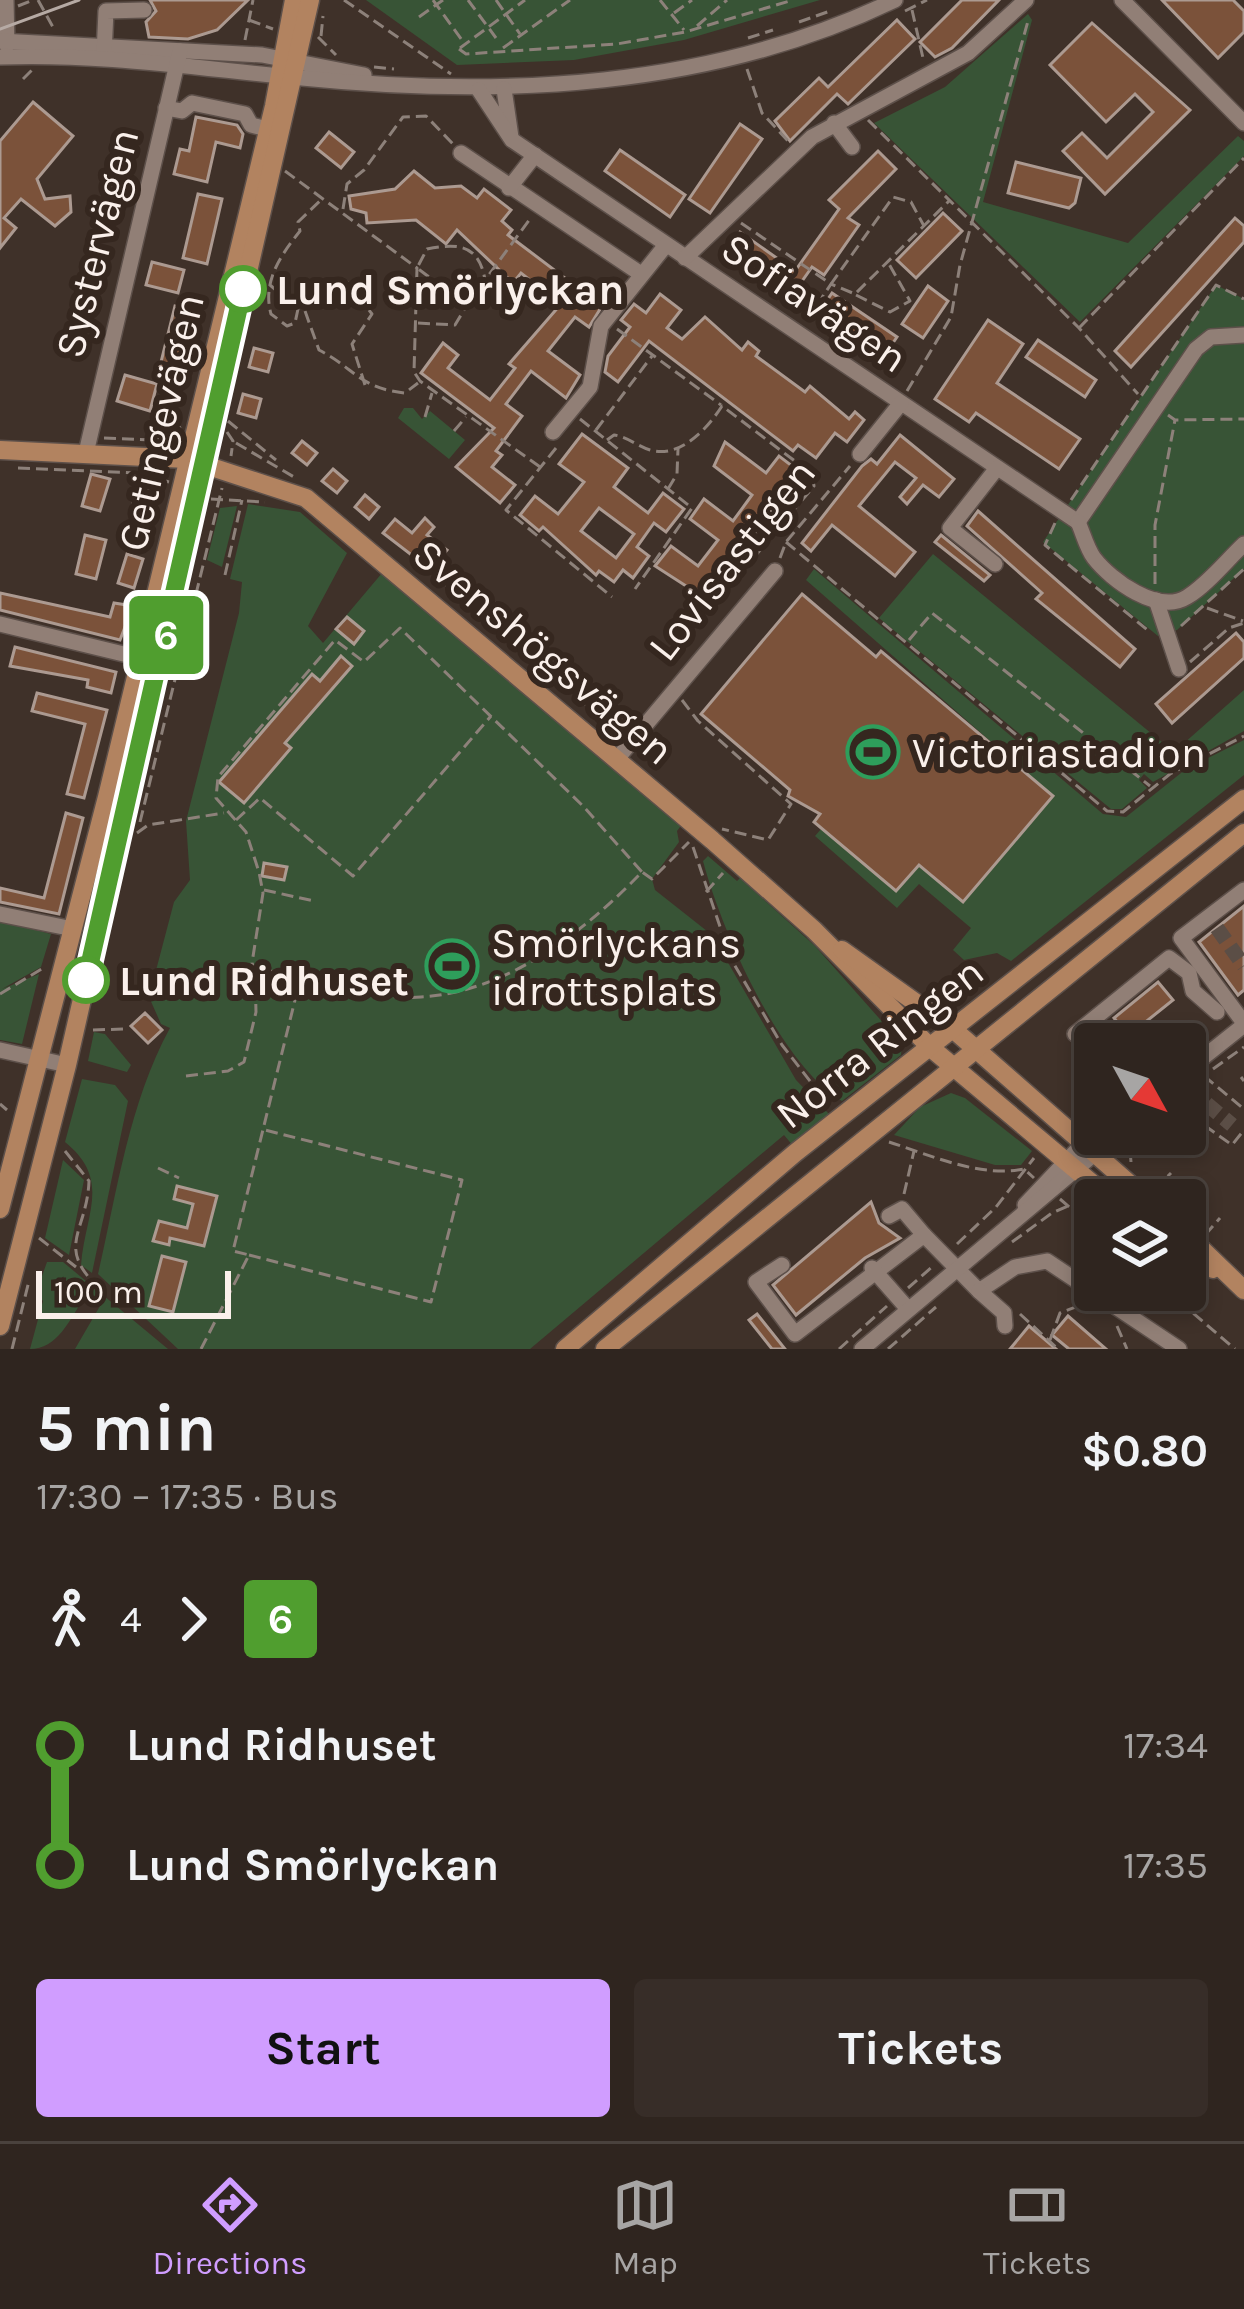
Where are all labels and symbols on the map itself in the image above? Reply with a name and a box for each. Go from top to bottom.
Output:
street label: Systervägen [44,123,150,363]
street label: Sofiavägen [712,222,917,383]
place label: Lund Smörlyckan [276,265,624,315]
marker: Lund Smörlyckan [221,267,265,311]
street label: Getingevägen [107,289,215,556]
street label: Lovisastigen [637,449,826,671]
street label: Svenshögsvägen [403,528,684,775]
line badge: 6 [127,596,205,674]
sports icon: Victoriastadion [845,724,901,780]
place label: Victoriastadion [912,728,1206,778]
place label: Smörlyckans idrottsplats [491,918,741,1016]
sports icon: Smörlyckans idrottsplats [424,938,480,994]
street label: Norra Ringen [766,946,993,1139]
place label: Lund Ridhuset [119,956,409,1006]
marker: Lund Ridhuset [64,958,108,1002]
north arrow [1074,1023,1206,1155]
scale bar [36,1265,231,1318]

